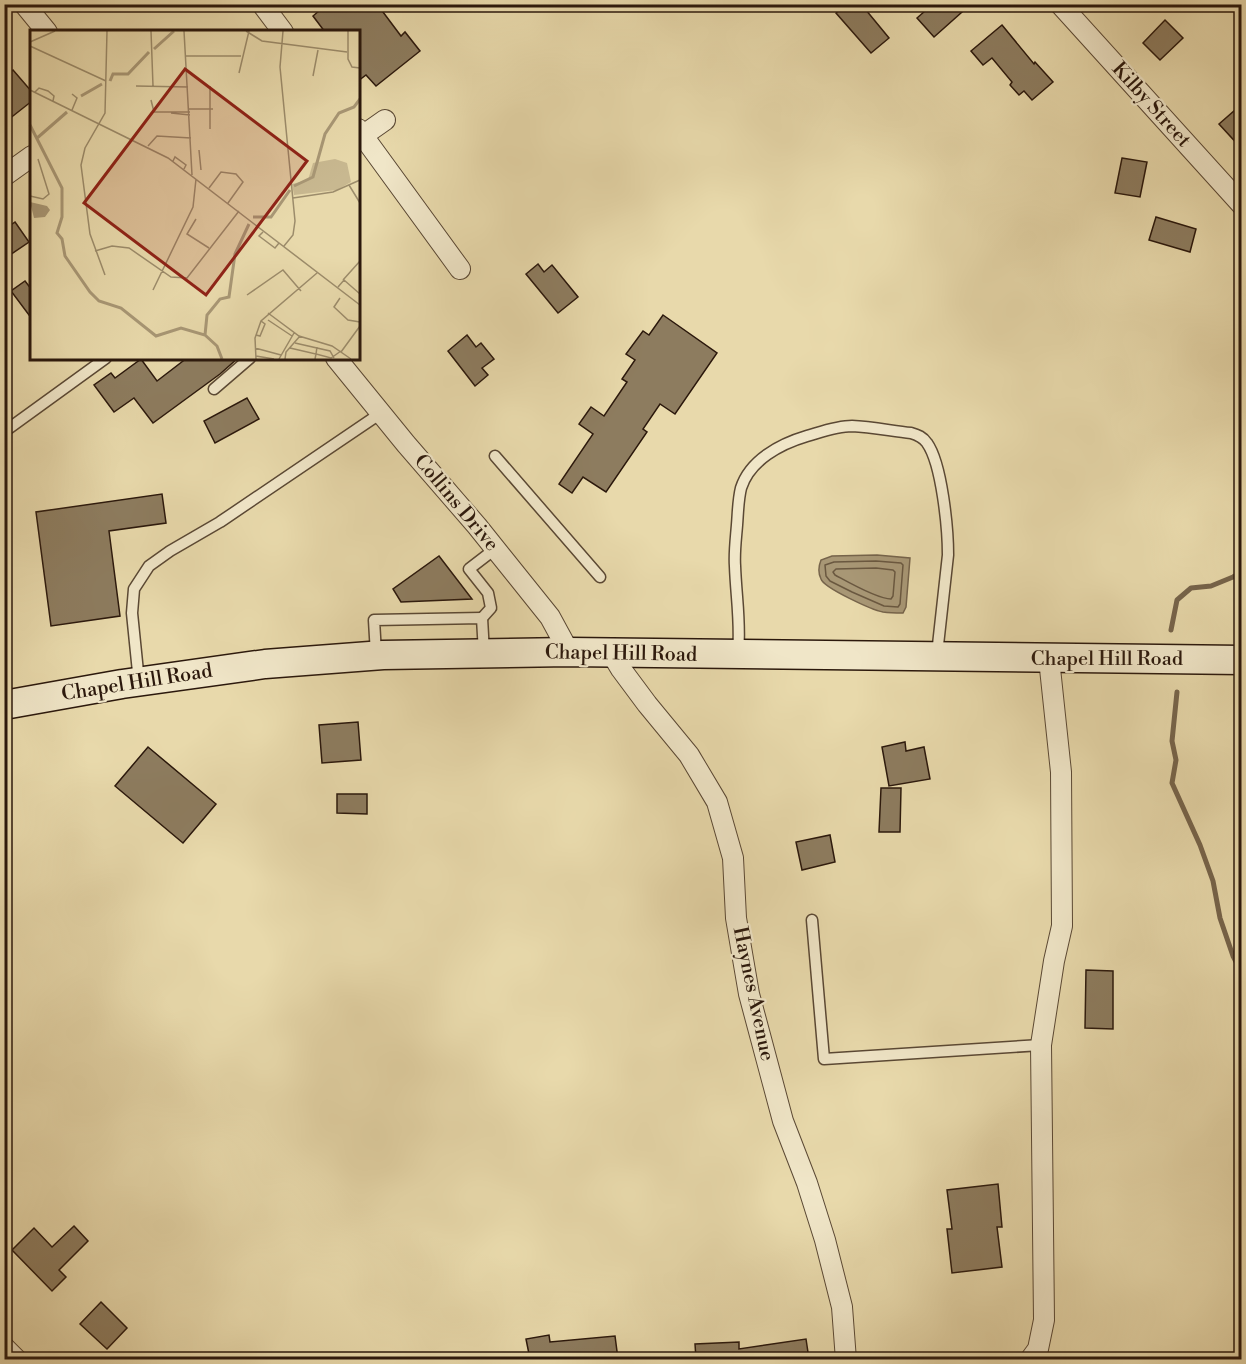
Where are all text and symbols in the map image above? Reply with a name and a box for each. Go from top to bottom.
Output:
inset map [30,30,360,360]
street label: Kilby Street [1106,57,1196,153]
street label: Collins Drive [408,449,504,557]
street label: Chapel Hill Road [545,640,698,668]
street label: Chapel Hill Road [1031,647,1184,672]
street label: Chapel Hill Road [60,659,215,707]
street label: Haynes Avenue [727,925,779,1063]

